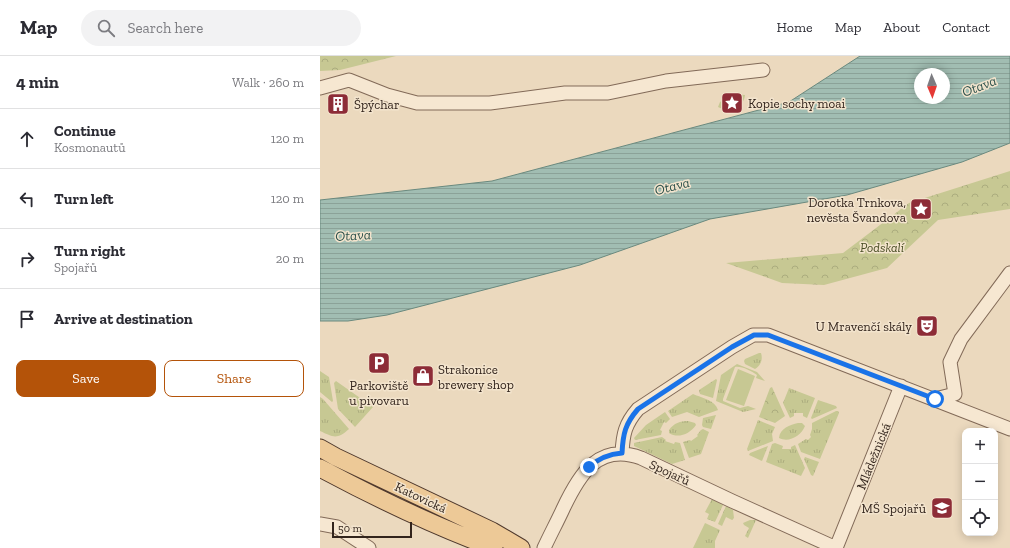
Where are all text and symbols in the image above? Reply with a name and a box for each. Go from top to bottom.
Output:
search box [81,10,361,46]
text: Map [20,16,57,39]
icon: search [95,17,117,39]
text: Search here [127,19,203,37]
text: Home [777,19,813,36]
text: Map [835,19,861,36]
text: About [883,19,920,36]
text: Contact [942,19,990,36]
north arrow [914,68,950,104]
text: 4 min [16,72,59,92]
water label: Otava [960,72,999,101]
text: Walk · 260 m [232,75,304,90]
place icon: Kopie sochy moai [719,90,745,116]
building icon: Špýchar [325,91,351,117]
place label: Kopie sochy moai [748,96,845,111]
place label: Špýchar [354,97,399,112]
text: Continue [54,122,116,140]
icon: ahead [16,128,38,150]
text: 120 m [271,131,304,146]
text: Kosmonautů [54,140,126,155]
water label: Otava [653,174,691,199]
icon: left [16,188,38,210]
text: Turn left [54,190,114,208]
text: 120 m [271,191,304,206]
place label: Dorotka Trnkova, nevěsta Švandova [807,195,907,225]
place icon: Dorotka Trnkova, nevěsta Švandova [908,196,934,222]
water label: Otava [335,226,371,245]
park label: Podskalí [860,240,905,255]
text: Turn right [54,242,125,260]
icon: right [16,248,38,270]
text: 20 m [276,251,304,266]
text: Spojařů [54,260,97,275]
icon: arrive [16,308,38,330]
text: Arrive at destination [54,310,193,328]
theatre icon: U Mravenčí skály [914,313,940,339]
place label: U Mravenčí skály [816,319,912,334]
parking icon: Parkoviště u pivovaru [366,350,392,376]
button: Save [16,360,156,397]
button: Share [164,360,304,397]
place label: Strakonice brewery shop [437,362,514,392]
shop icon: Strakonice brewery shop [410,363,436,389]
place label: Parkoviště u pivovaru [349,378,409,408]
route start [926,390,944,408]
street label: Mládežnická [853,420,894,492]
map controls [962,428,998,536]
button: + [962,428,998,464]
street label: Spojařů [647,457,693,490]
route end [580,458,598,476]
button: − [962,464,998,500]
street label: Katovická [393,479,450,516]
school or university icon: MŠ Spojařů [929,495,955,521]
button: locate [962,500,998,536]
place label: MŠ Spojařů [862,501,927,517]
scale bar [332,520,412,539]
text: 50 m [338,522,362,535]

